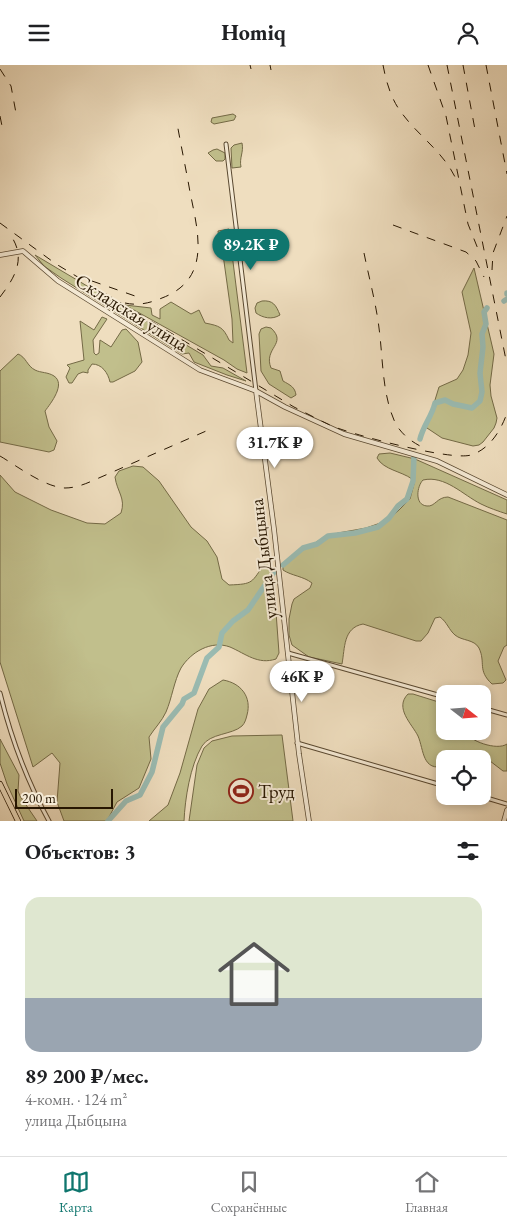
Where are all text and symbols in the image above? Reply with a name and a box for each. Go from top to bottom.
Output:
text: Homiq [221,18,286,47]
icon: menu [25,19,53,47]
icon: person [454,19,482,47]
pin: 89.2K ₽ [205,229,297,271]
text: 89.2K ₽ [223,234,279,255]
street label: Складская улица [71,268,193,357]
pin: 31.7K ₽ [229,427,321,469]
text: 31.7K ₽ [247,432,303,453]
street label: улица Дыбцына [244,497,283,621]
pin: 46K ₽ [267,661,337,703]
text: 46K ₽ [281,666,323,687]
north arrow [436,685,491,740]
map controls [436,685,491,805]
button: locate [436,750,491,805]
sports icon: Труд [228,778,254,804]
place label: Труд [258,779,295,804]
scale bar [15,786,112,809]
text: 200 m [22,789,56,807]
icon: filters [454,837,482,865]
text: Объектов: 3 [25,838,136,865]
icon: home [209,929,299,1019]
text: 89 200 ₽/мес. [25,1062,149,1089]
text: 4-комн. · 124 m² [25,1089,127,1110]
text: улица Дыбцына [25,1110,127,1131]
tab: Карта [59,1168,93,1216]
tab: Сохранённые [211,1168,287,1216]
tab: Главная [405,1168,448,1216]

